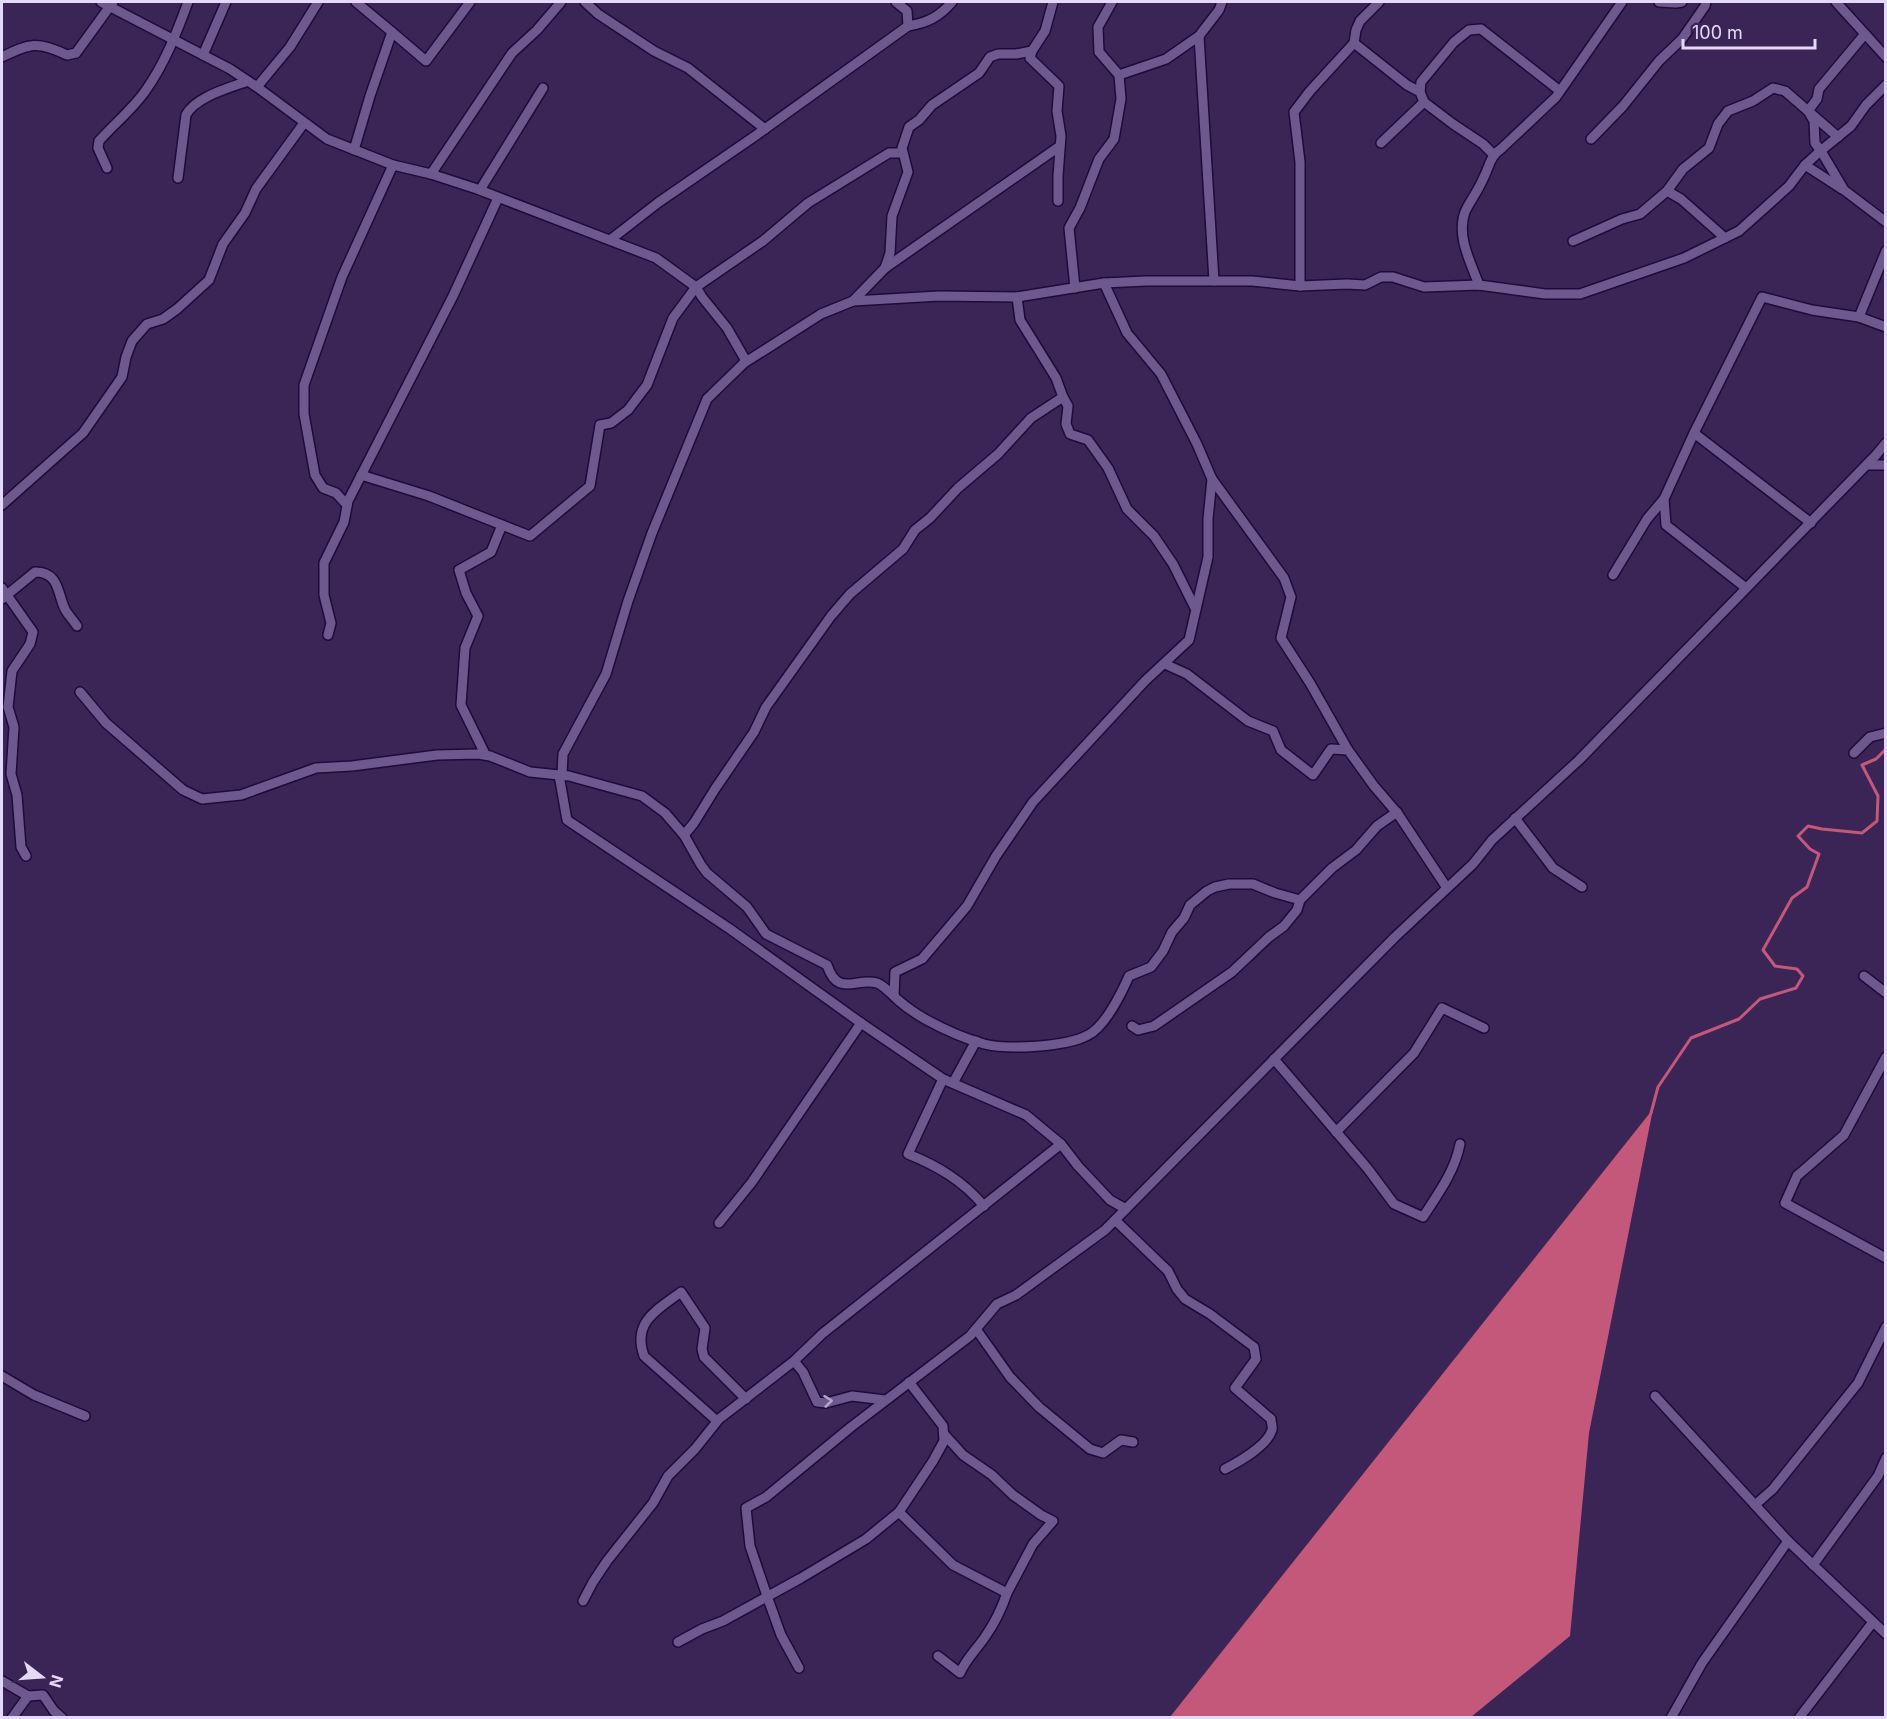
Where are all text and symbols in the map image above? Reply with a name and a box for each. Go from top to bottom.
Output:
scale bar [1683,12,1815,50]
text: 100 m [1692,22,1743,43]
one-way arrow [823,1395,833,1408]
north arrow [12,1647,72,1707]
text: N [45,1673,68,1690]

